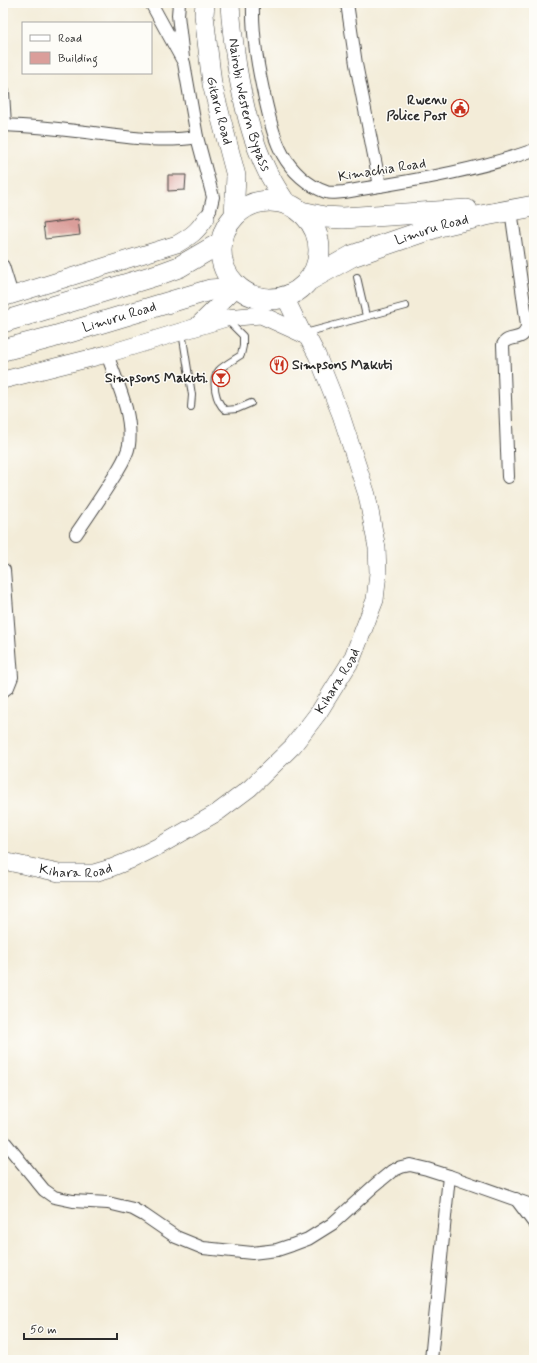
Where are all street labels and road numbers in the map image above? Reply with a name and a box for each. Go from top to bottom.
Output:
street label: Nairobi Western Bypass [224,37,275,175]
street label: Gitaru Road [202,75,236,147]
street label: Kimachia Road [337,154,427,186]
street label: Limuru Road [392,210,470,250]
street label: Limuru Road [80,298,159,337]
street label: Kihara Road [311,646,364,717]
street label: Kihara Road [37,859,114,882]

